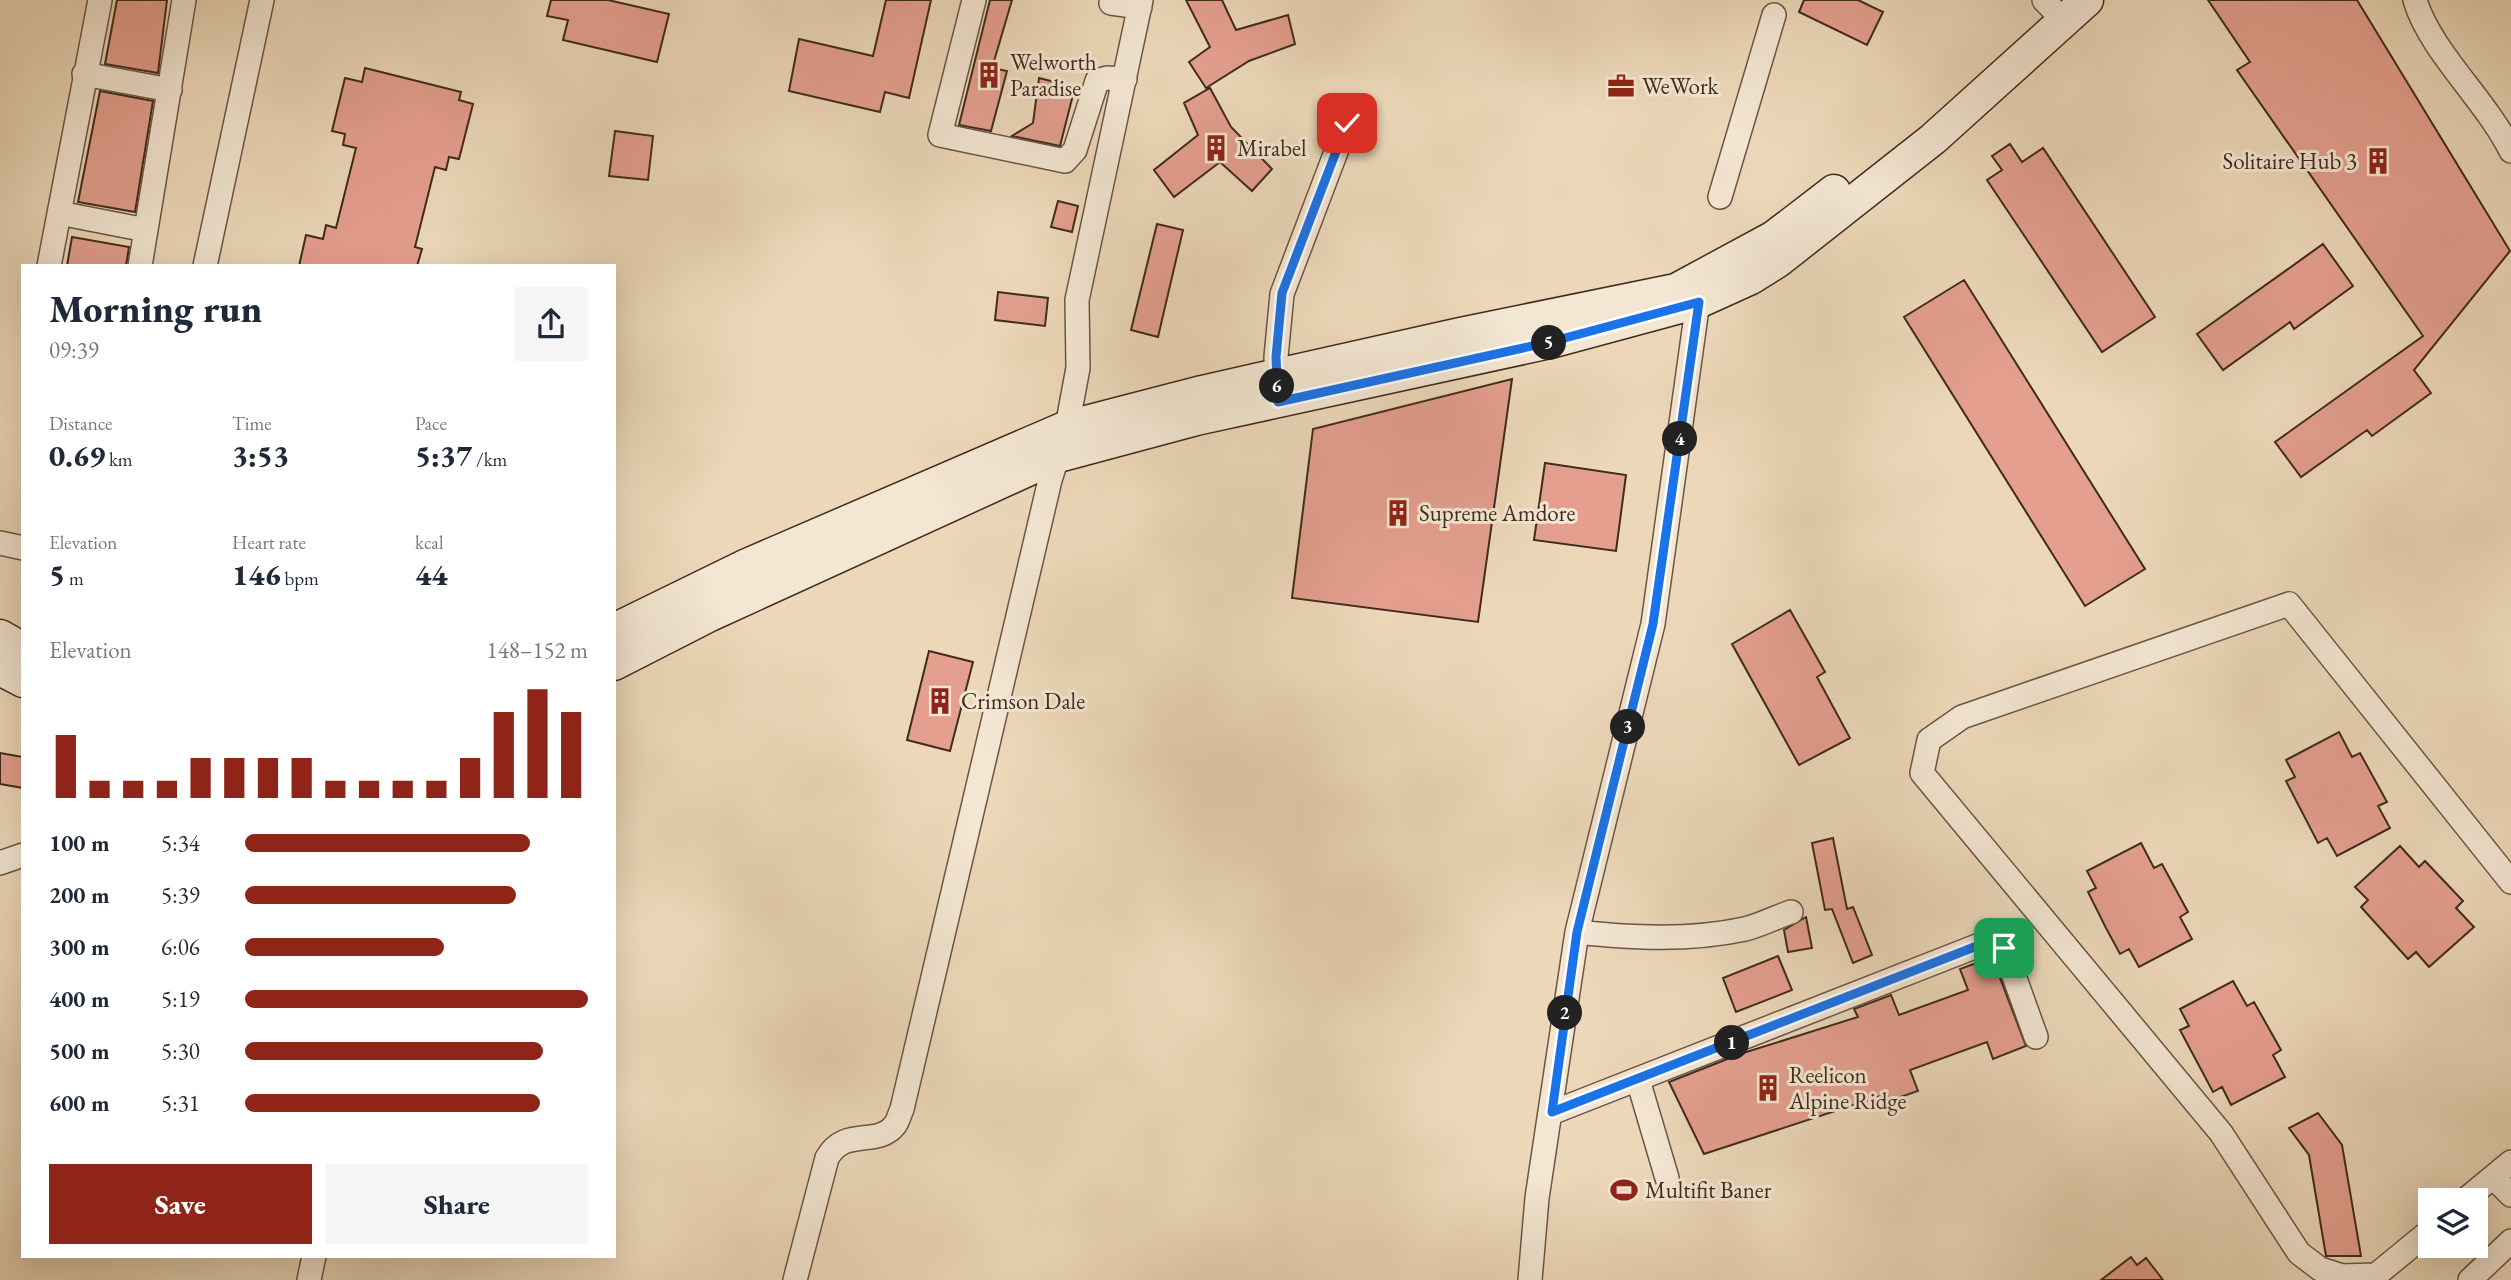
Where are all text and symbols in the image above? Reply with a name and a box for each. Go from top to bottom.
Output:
place label: Welworth Paradise [1010,47,1097,103]
building icon: Welworth Paradise [974,60,1004,90]
office icon: WeWork [1606,71,1636,101]
place label: WeWork [1642,71,1720,101]
pin [1317,93,1377,153]
icon: check [1328,104,1366,142]
building icon: Mirabel [1201,133,1231,163]
place label: Mirabel [1237,133,1307,163]
place label: Solitaire Hub 3 [2223,146,2357,176]
building icon: Solitaire Hub 3 [2363,146,2393,176]
text: Morning run [49,284,262,333]
button: share [514,287,588,361]
pin: 5 [1532,326,1566,360]
text: 5 [1543,330,1554,355]
text: 09:39 [49,335,99,365]
pin: 6 [1260,368,1294,404]
text: 6 [1271,373,1282,398]
text: Distance [49,411,112,436]
text: Time [232,411,272,436]
text: Pace [415,411,447,436]
pin: 4 [1662,422,1698,457]
text: 4 [1674,426,1685,451]
text: 0.69 [49,436,105,475]
text: 3:53 [232,436,289,475]
text: 5:37 [415,436,472,475]
text: km [105,447,133,472]
text: /km [472,447,507,472]
building icon: Supreme Amdore [1383,498,1413,528]
place label: Supreme Amdore [1419,498,1575,528]
text: Elevation [49,530,117,555]
text: Heart rate [232,530,306,555]
text: kcal [415,530,444,555]
text: 5 [49,555,65,594]
text: 146 [232,555,281,594]
text: 44 [415,555,447,594]
text: m [65,566,84,591]
text: bpm [281,566,319,591]
text: Elevation [49,635,132,665]
text: 148–152 m [487,635,588,665]
building icon: Crimson Dale [925,686,955,716]
place label: Crimson Dale [961,686,1085,716]
pin: 3 [1610,710,1646,744]
text: 3 [1622,714,1633,739]
text: 100 m [49,828,110,858]
text: 5:34 [161,828,200,858]
text: 200 m [49,880,110,910]
text: 5:39 [161,880,200,910]
pin [1974,918,2034,978]
icon: arrive [1985,929,2023,967]
text: 300 m [49,932,110,962]
text: 6:06 [161,932,200,962]
text: 400 m [49,984,110,1014]
text: 5:19 [161,984,200,1014]
pin: 2 [1548,996,1582,1030]
text: 2 [1559,1000,1570,1025]
pin: 1 [1714,1026,1750,1060]
text: 1 [1726,1030,1737,1055]
text: 500 m [49,1036,110,1066]
text: 5:30 [161,1036,200,1066]
place label: Reelicon Alpine Ridge [1788,1060,1906,1116]
building icon: Reelicon Alpine Ridge [1753,1073,1783,1103]
text: 600 m [49,1088,110,1118]
text: 5:31 [161,1088,200,1118]
button: Save [49,1164,312,1244]
button: Share [326,1164,588,1244]
sports icon: Multifit Baner [1609,1175,1639,1205]
place label: Multifit Baner [1645,1175,1772,1205]
map controls [2418,1188,2488,1258]
button: layers [2418,1188,2488,1258]

